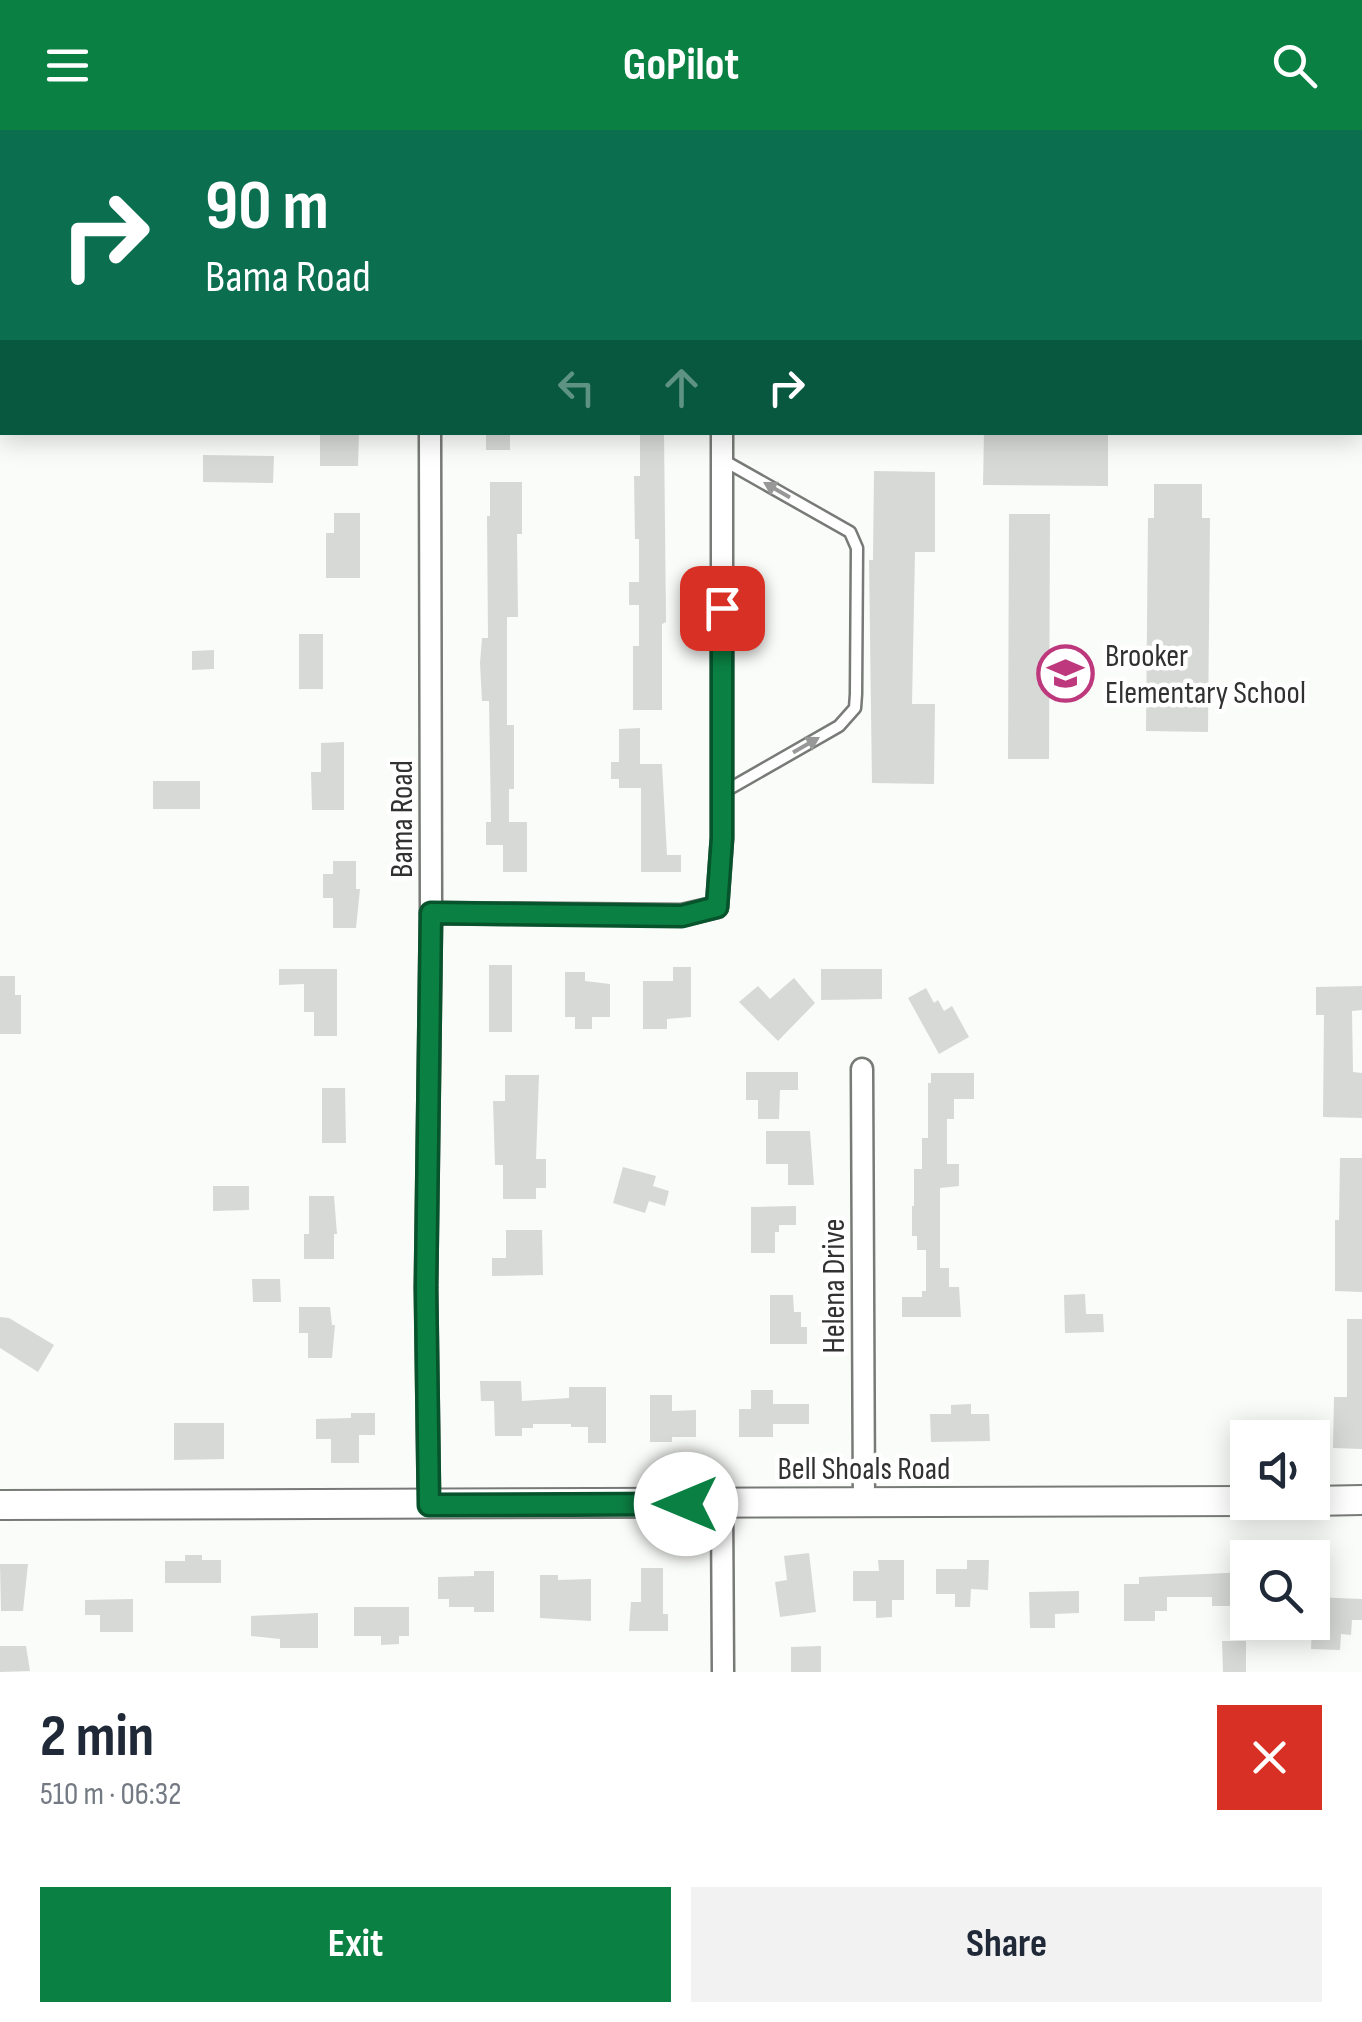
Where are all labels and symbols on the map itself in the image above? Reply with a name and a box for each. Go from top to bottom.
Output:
one-way arrow [762,482,791,499]
pin [680,566,765,651]
place label: Brooker Elementary School [1105,637,1306,713]
school or university icon: Brooker Elementary School [1036,643,1096,703]
one-way arrow [792,737,820,754]
street label: Bama Road [383,760,422,878]
street label: Helena Drive [815,1219,854,1353]
street label: Bell Shoals Road [778,1450,950,1489]
position arrow [634,1452,738,1556]

